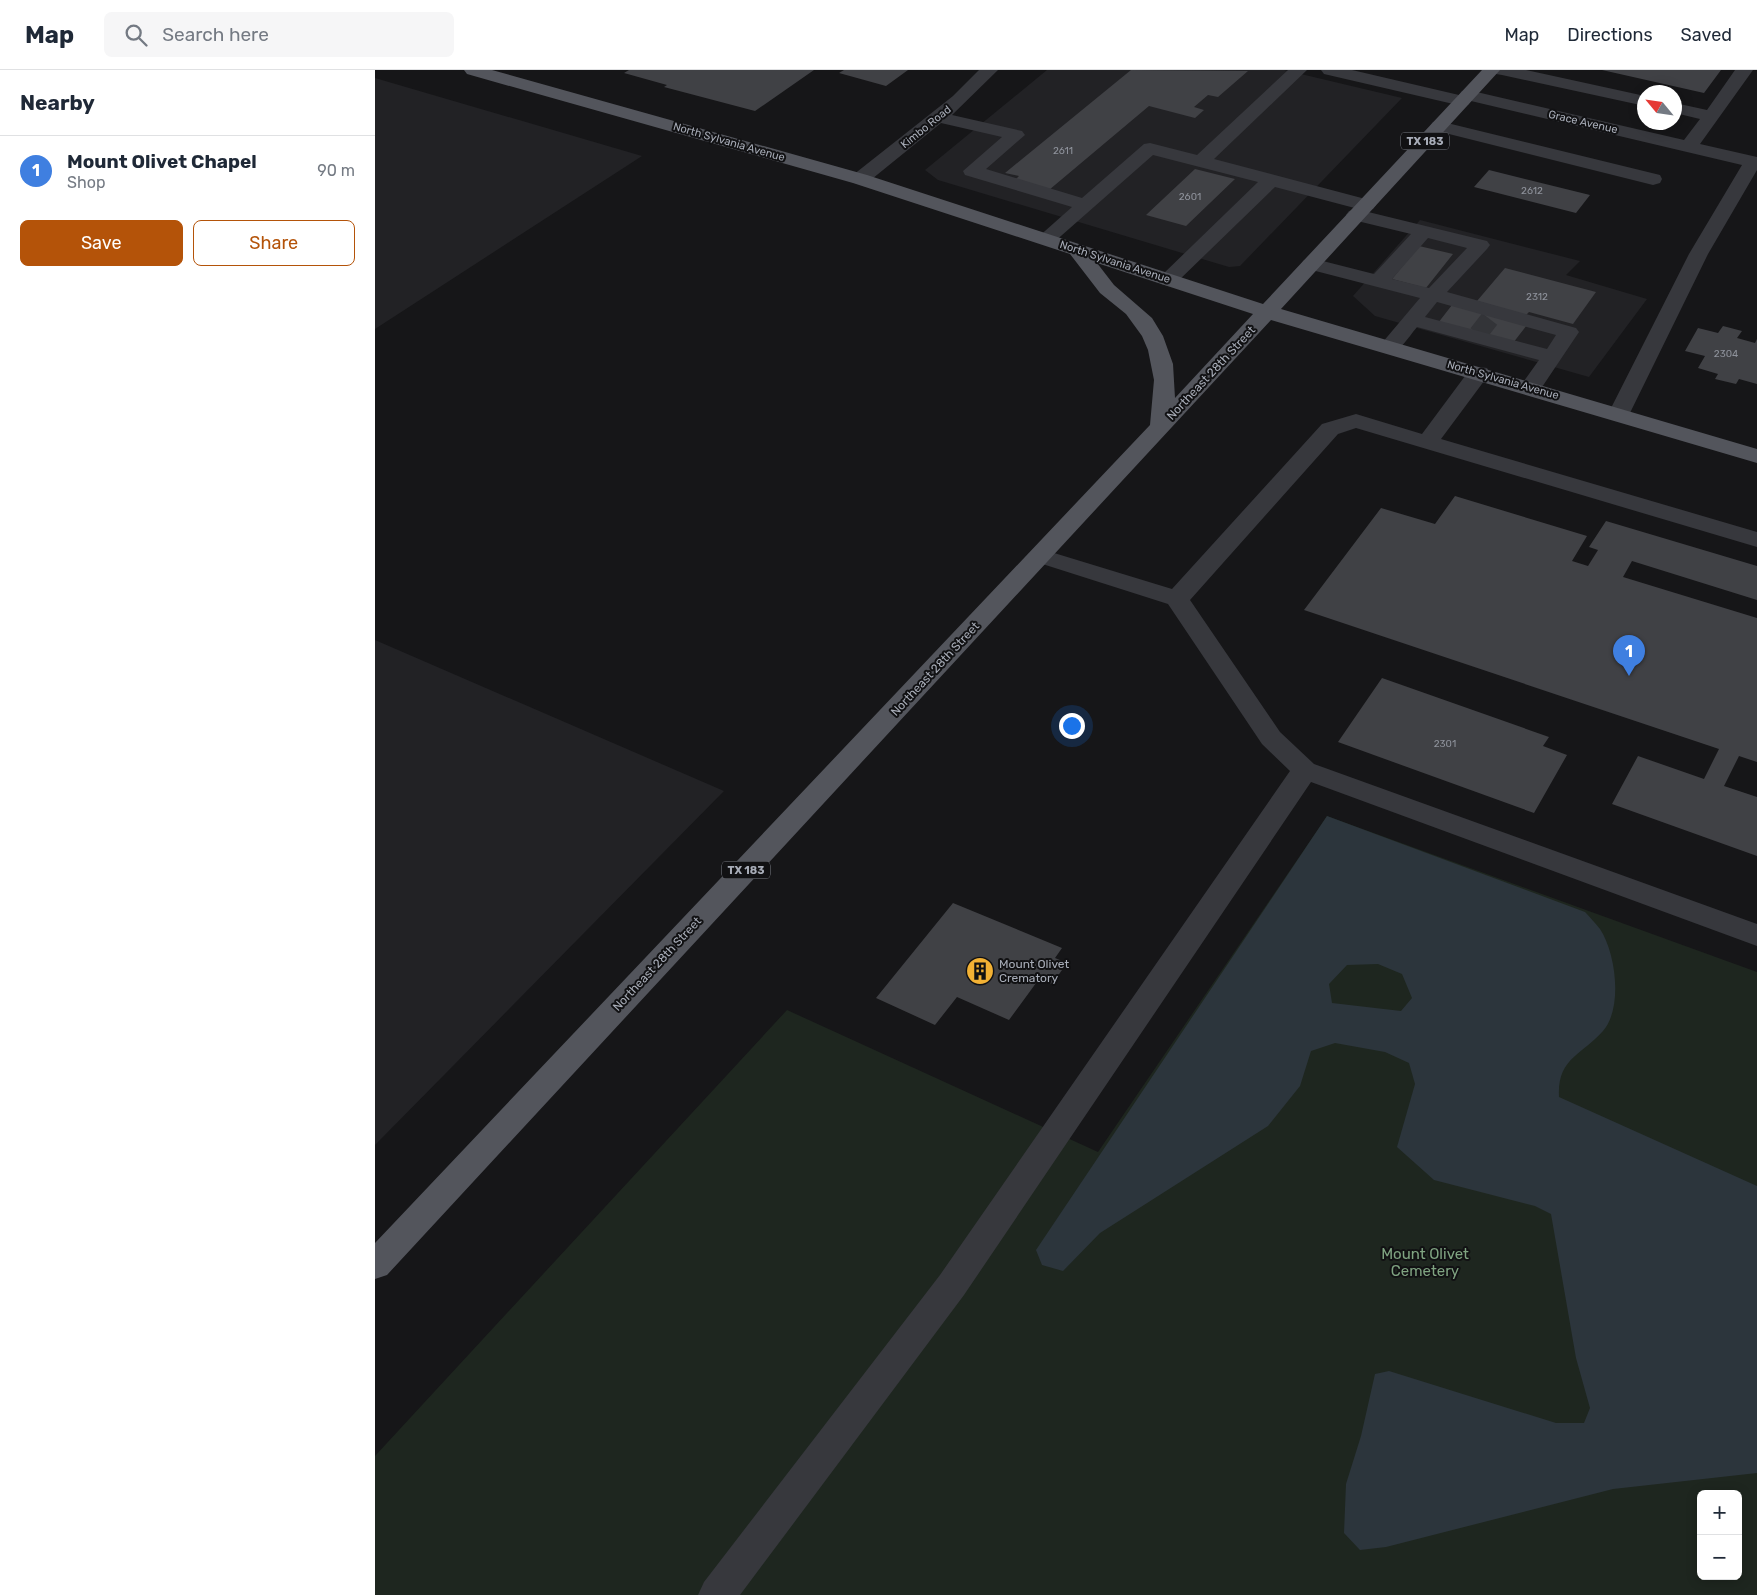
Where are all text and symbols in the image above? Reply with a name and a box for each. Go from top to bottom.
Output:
search box [104,12,454,57]
text: Map [25,21,74,49]
icon: search [122,21,150,49]
text: Search here [162,23,269,46]
text: Map [1504,24,1539,46]
text: Directions [1567,24,1653,46]
text: Saved [1681,24,1732,46]
north arrow [1637,85,1682,130]
text: Nearby [20,90,95,115]
street label: Kimbo Road [898,103,954,151]
street label: Grace Avenue [1547,108,1619,136]
street label: North Sylvania Avenue [672,120,786,164]
road number: TX 183 [1401,132,1449,150]
house number: 2611 [1053,145,1073,157]
text: Mount Olivet Chapel [67,150,257,173]
text: 1 [32,161,40,180]
text: 90 m [317,161,355,180]
text: Shop [67,173,105,192]
house number: 2612 [1521,185,1543,197]
house number: 2601 [1179,191,1201,203]
button: Save [20,220,183,266]
button: Share [193,220,355,266]
street label: North Sylvania Avenue [1058,238,1172,286]
house number: 2312 [1526,291,1548,303]
street label: Northeast 28th Street [1164,323,1258,423]
house number: 2304 [1714,348,1738,360]
street label: North Sylvania Avenue [1446,358,1560,402]
street label: Northeast 28th Street [888,619,982,719]
pin: 1 [1613,635,1645,676]
your location [1059,713,1085,739]
house number: 2301 [1434,738,1456,750]
road number: TX 183 [722,862,770,878]
street label: Northeast 28th Street [610,914,704,1014]
building icon: Mount Olivet Crematory [965,956,995,986]
place label: Mount Olivet Crematory [999,957,1070,985]
park label: Mount Olivet Cemetery [1381,1245,1469,1280]
map controls [1697,1490,1742,1580]
button: + [1697,1490,1742,1535]
button: − [1697,1535,1742,1580]

